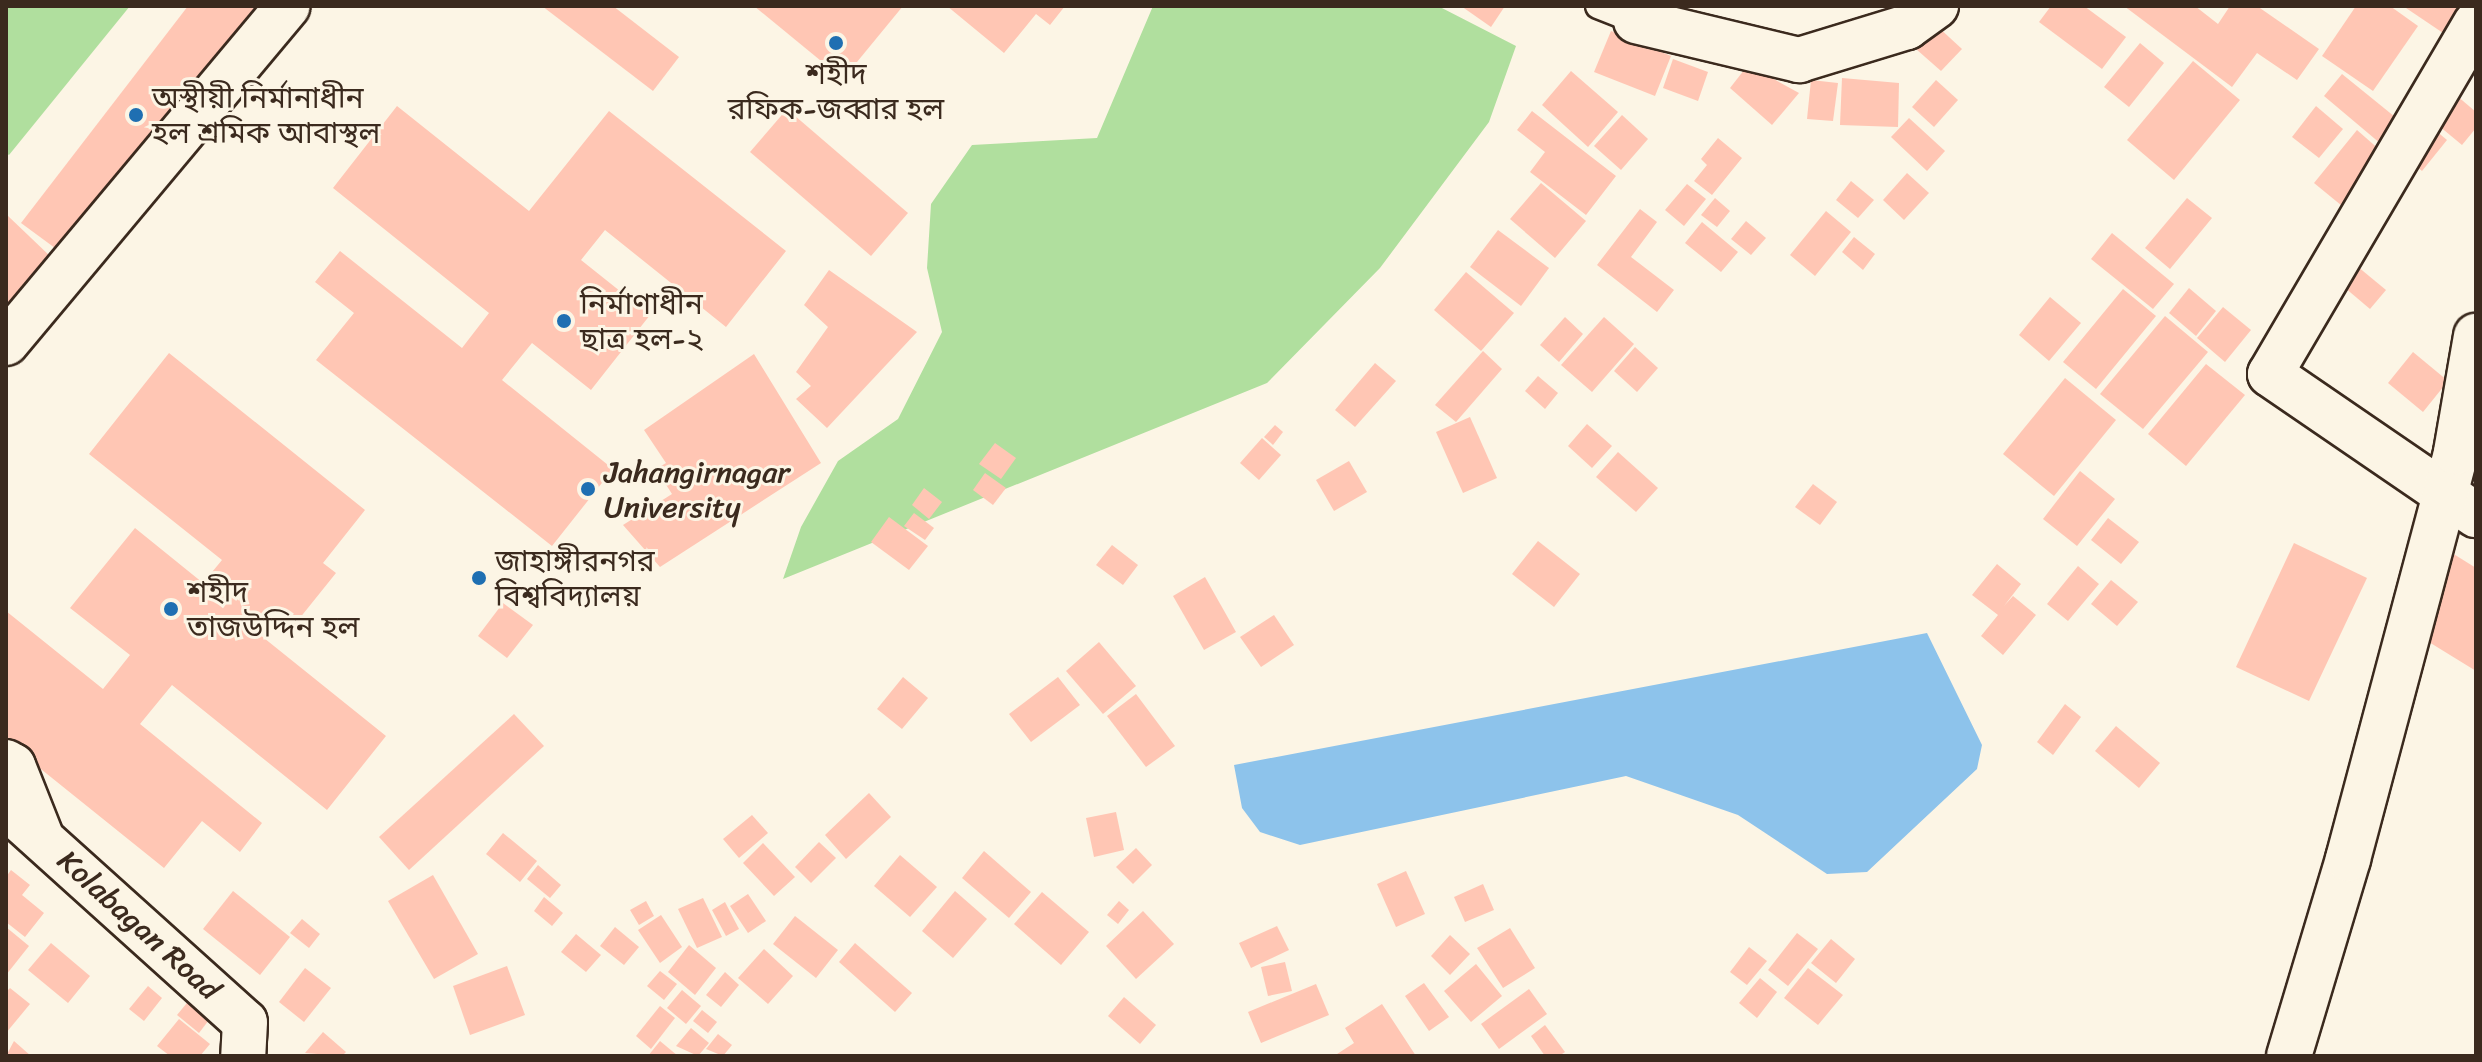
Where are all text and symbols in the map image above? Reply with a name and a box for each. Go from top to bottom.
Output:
marker: শহীদ রফিক-জব্বার হল [827,34,845,52]
place label: শহীদ রফিক-জব্বার হল [728,56,944,126]
place label: অস্থীয়ী নির্মানাধীন হল শ্রমিক আবাস্থল [152,80,380,150]
marker: অস্থীয়ী নির্মানাধীন হল শ্রমিক আবাস্থল [127,106,145,124]
place label: নির্মাণাধীন ছাত্র হল-২ [580,286,704,356]
marker: নির্মাণাধীন ছাত্র হল-২ [555,312,573,330]
place label: Jahangirnagar University [604,454,790,524]
marker: Jahangirnagar University [579,480,597,498]
place label: জাহাঙ্গীরনগর বিশ্ববিদ্যালয় [495,543,655,614]
marker: জাহাঙ্গীরনগর বিশ্ববিদ্যালয় [470,569,488,587]
place label: শহীদ তাজউদ্দিন হল [187,574,359,644]
marker: শহীদ তাজউদ্দিন হল [162,600,180,618]
street label: Kolabagan Road [50,842,228,1008]

